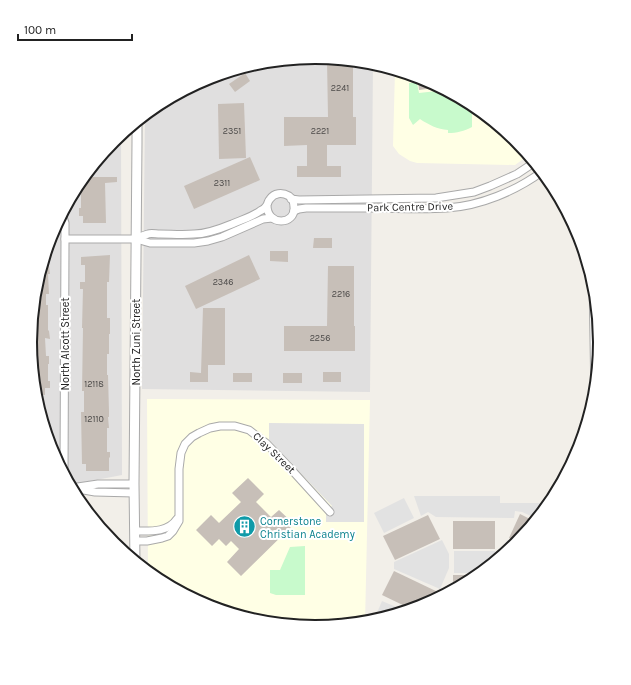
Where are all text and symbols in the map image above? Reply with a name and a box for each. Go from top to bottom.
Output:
scale bar [18,16,132,42]
text: 100 m [24,23,56,37]
house number: 2241 [331,83,349,93]
house number: 2351 [223,126,241,136]
house number: 2221 [311,126,329,136]
house number: 2311 [214,178,230,188]
street label: Park Centre Drive [367,200,453,214]
house number: 2346 [213,277,233,287]
house number: 2216 [332,289,350,299]
street label: North Alcott Street [59,297,72,391]
street label: North Zuni Street [130,299,143,385]
house number: 2256 [310,333,330,343]
house number: 12118 [84,379,104,389]
house number: 12110 [84,414,104,424]
street label: Clay Street [250,430,298,476]
building icon: Cornerstone Christian Academy [232,514,258,540]
place label: Cornerstone Christian Academy [260,515,355,541]

